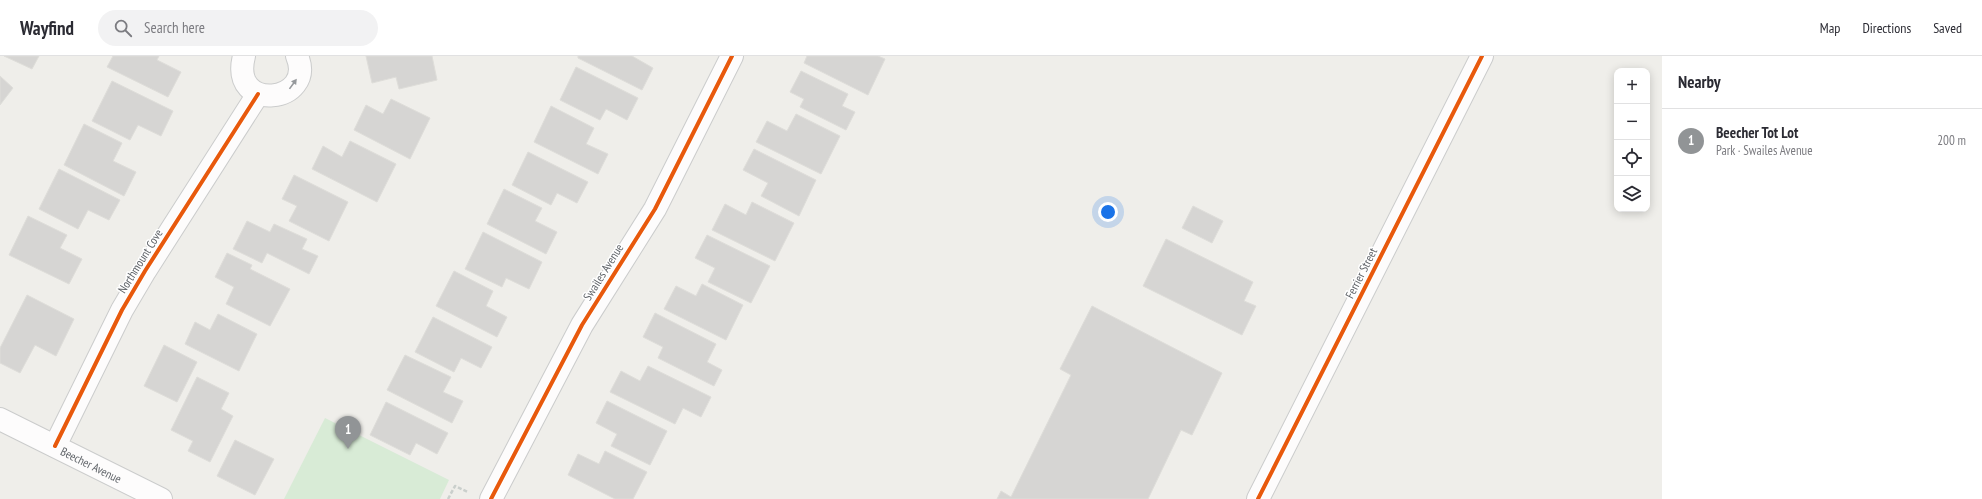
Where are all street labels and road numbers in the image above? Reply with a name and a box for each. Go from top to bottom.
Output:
street label: Northmount Cove [114,226,166,296]
street label: Swailes Avenue [580,241,626,303]
street label: Ferrier Street [1342,245,1380,301]
street label: Beecher Avenue [59,443,124,486]

